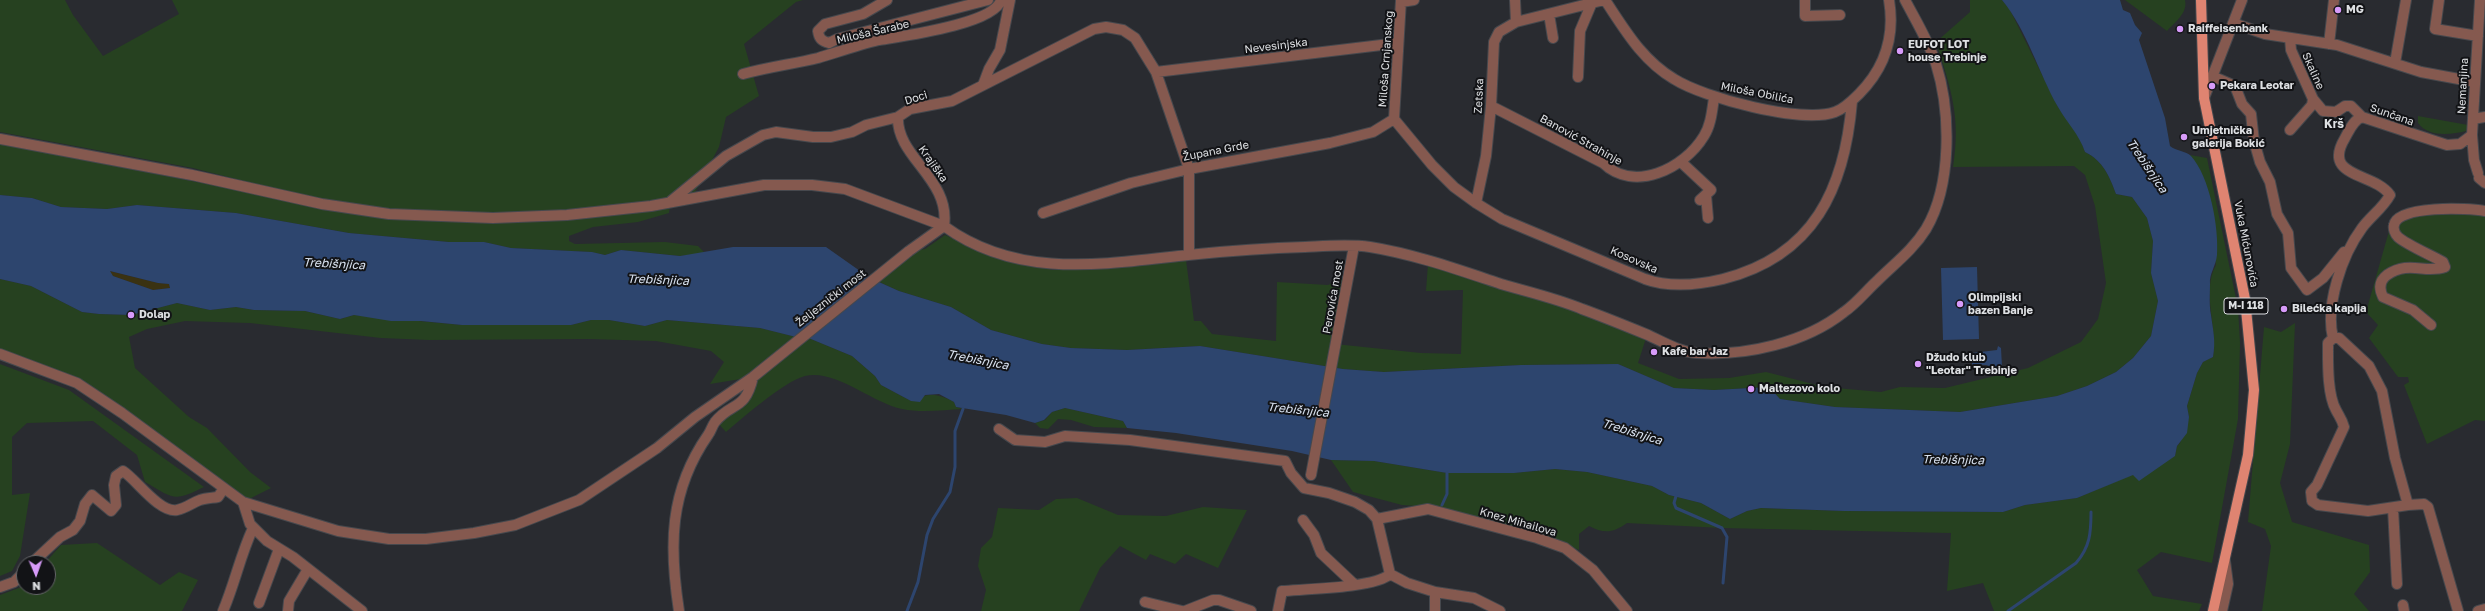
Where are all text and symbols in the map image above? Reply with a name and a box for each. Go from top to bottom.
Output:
place label: MG [2346,3,2364,17]
marker: MG [2333,5,2343,15]
street label: Miloša Crnjanskog [1376,10,1396,108]
street label: Miloša Šarabe [835,17,911,47]
place label: Raiffeisenbank [2188,22,2268,36]
marker: Raiffeisenbank [2175,24,2185,34]
street label: Nevesinjska [1244,36,1308,56]
place label: EUFOT LOT house Trebinje [1908,38,1986,64]
marker: EUFOT LOT house Trebinje [1895,46,1905,56]
street label: Skaline [2299,51,2327,91]
street label: Nemanjina [2455,58,2471,114]
street label: Zetska [1471,78,1487,114]
street label: Miloša Obilića [1720,79,1794,107]
place label: Pekara Leotar [2220,79,2294,93]
marker: Pekara Leotar [2207,81,2217,91]
street label: Doci [903,88,929,108]
street label: Sunčana [2368,101,2416,129]
street label: Banović Strahinje [1538,112,1624,168]
district label: Krš [2324,117,2344,131]
place label: Umjetnička galerija Bokić [2192,124,2265,150]
marker: Umjetnička galerija Bokić [2179,132,2189,142]
water label: Trebišnjica [2124,136,2170,196]
street label: Župana Grde [1182,138,1250,164]
street label: Krajiška [916,143,950,185]
street label: Vuka Mićunovića [2231,199,2261,289]
street label: Kosovska [1608,244,1660,276]
water label: Trebišnjica [303,255,365,273]
street label: Perovića most [1320,259,1346,335]
street label: Željeznički most [793,267,869,329]
water label: Trebišnjica [627,272,689,288]
place label: Olimpijski bazen Banje [1968,291,2033,317]
road number: M-I 118 [2224,298,2268,314]
marker: Olimpijski bazen Banje [1955,299,1965,309]
place label: Bilećka kapija [2292,302,2366,316]
marker: Bilećka kapija [2279,304,2289,314]
place label: Dolap [139,308,170,322]
marker: Dolap [126,310,136,320]
place label: Kafe bar Jaz [1662,345,1728,359]
water label: Trebišnjica [946,347,1010,373]
marker: Kafe bar Jaz [1649,347,1659,357]
place label: Džudo klub "Leotar" Trebinje [1926,351,2017,377]
marker: Džudo klub "Leotar" Trebinje [1913,359,1923,369]
place label: Maltezovo kolo [1759,382,1840,396]
marker: Maltezovo kolo [1746,384,1756,394]
water label: Trebišnjica [1266,400,1330,420]
water label: Trebišnjica [1600,416,1664,448]
water label: Trebišnjica [1922,452,1984,468]
street label: Knez Mihailova [1478,505,1558,539]
north arrow [16,555,56,595]
text: N [32,580,41,593]

